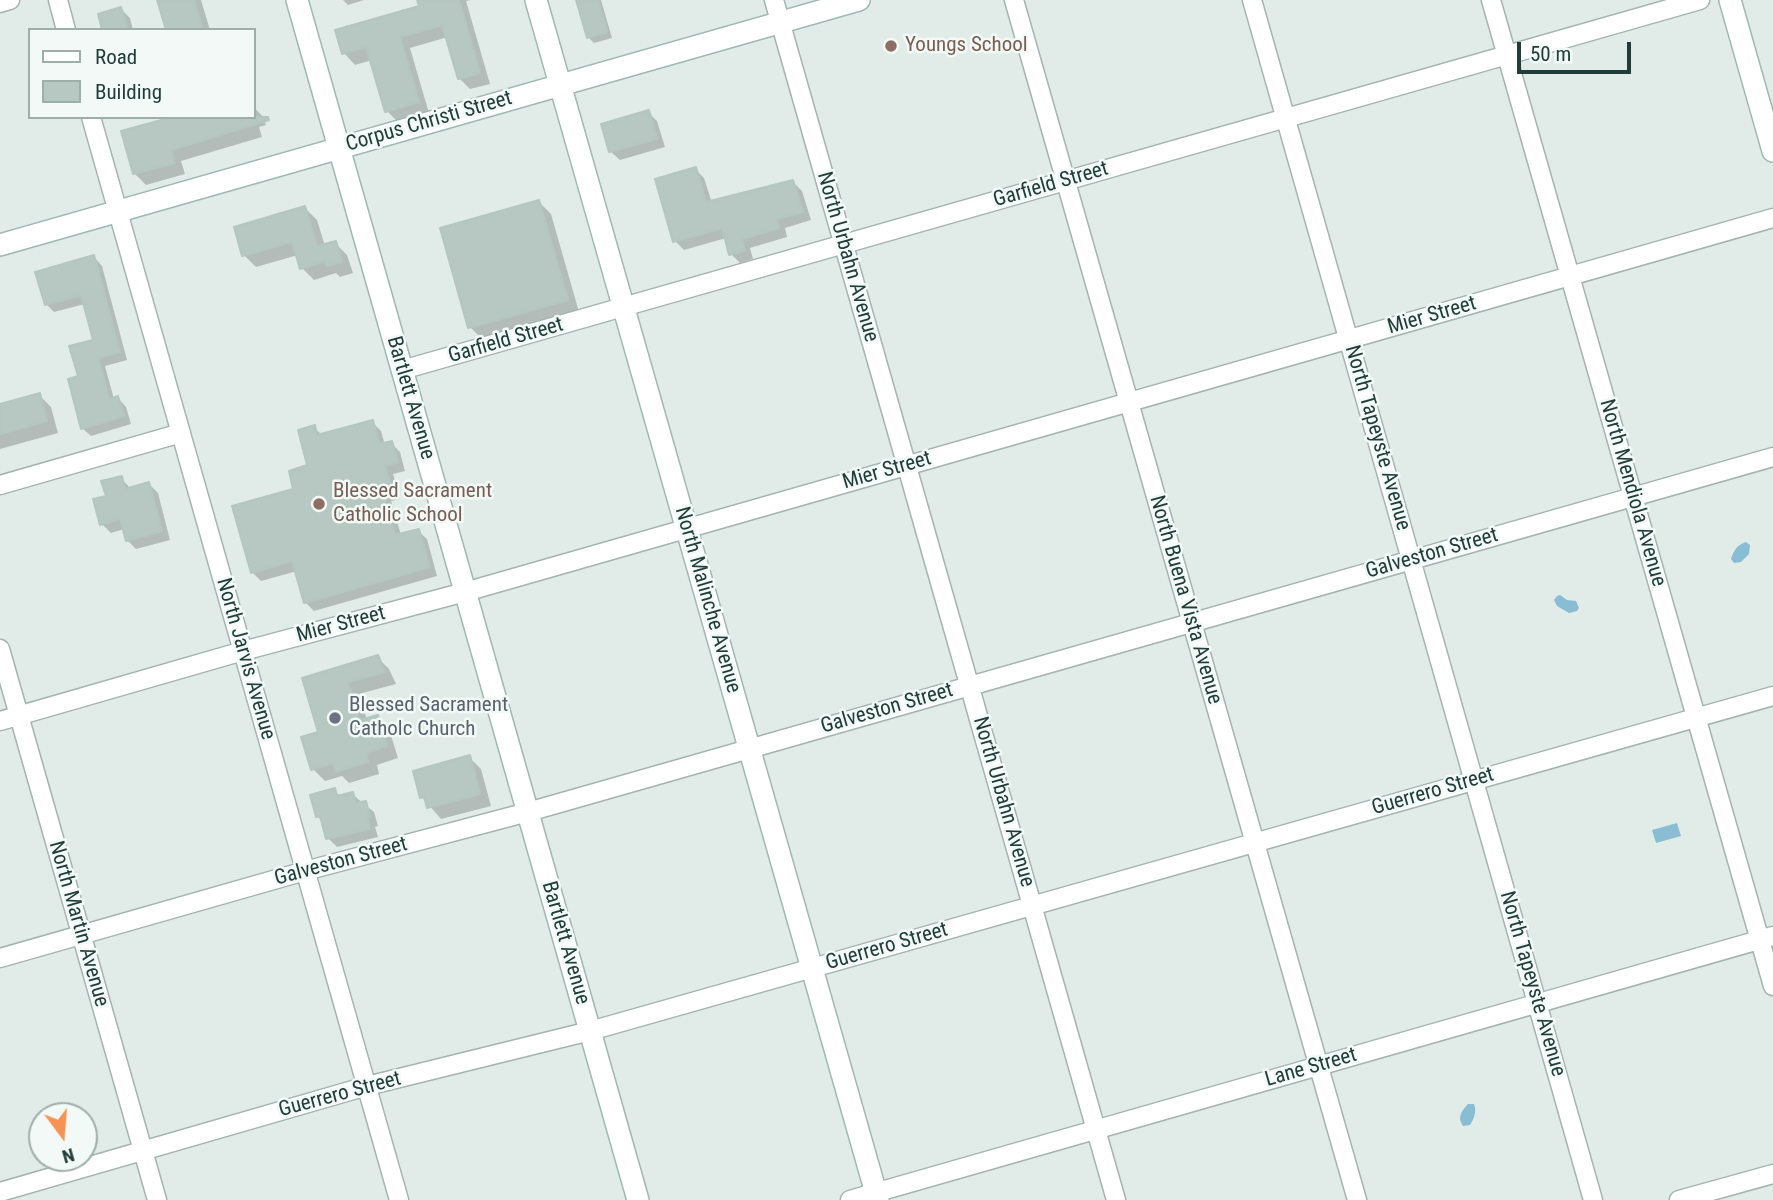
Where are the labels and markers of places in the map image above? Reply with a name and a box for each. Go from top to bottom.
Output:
place label: Youngs School [905,33,1028,59]
marker: Youngs School [883,38,899,54]
place label: Blessed Sacrament Catholic School [333,479,492,529]
marker: Blessed Sacrament Catholic School [311,496,327,512]
place label: Blessed Sacrament Catholc Church [349,693,508,743]
marker: Blessed Sacrament Catholc Church [327,710,343,726]

